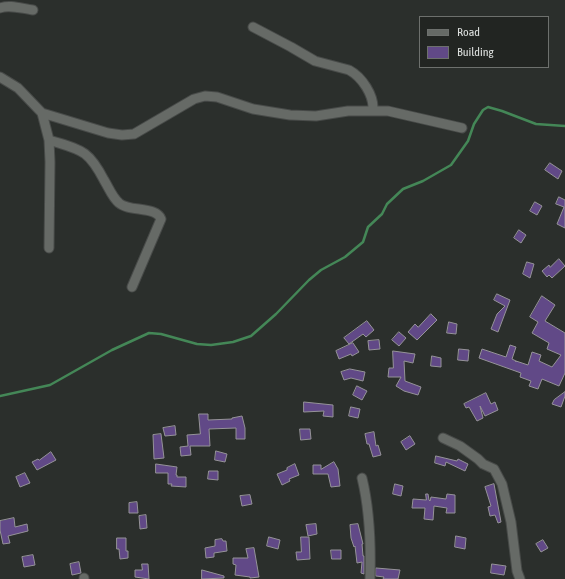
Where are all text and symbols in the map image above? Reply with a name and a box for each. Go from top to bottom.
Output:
legend [419,16,549,68]
text: Road [457,25,480,39]
text: Building [457,45,494,59]

